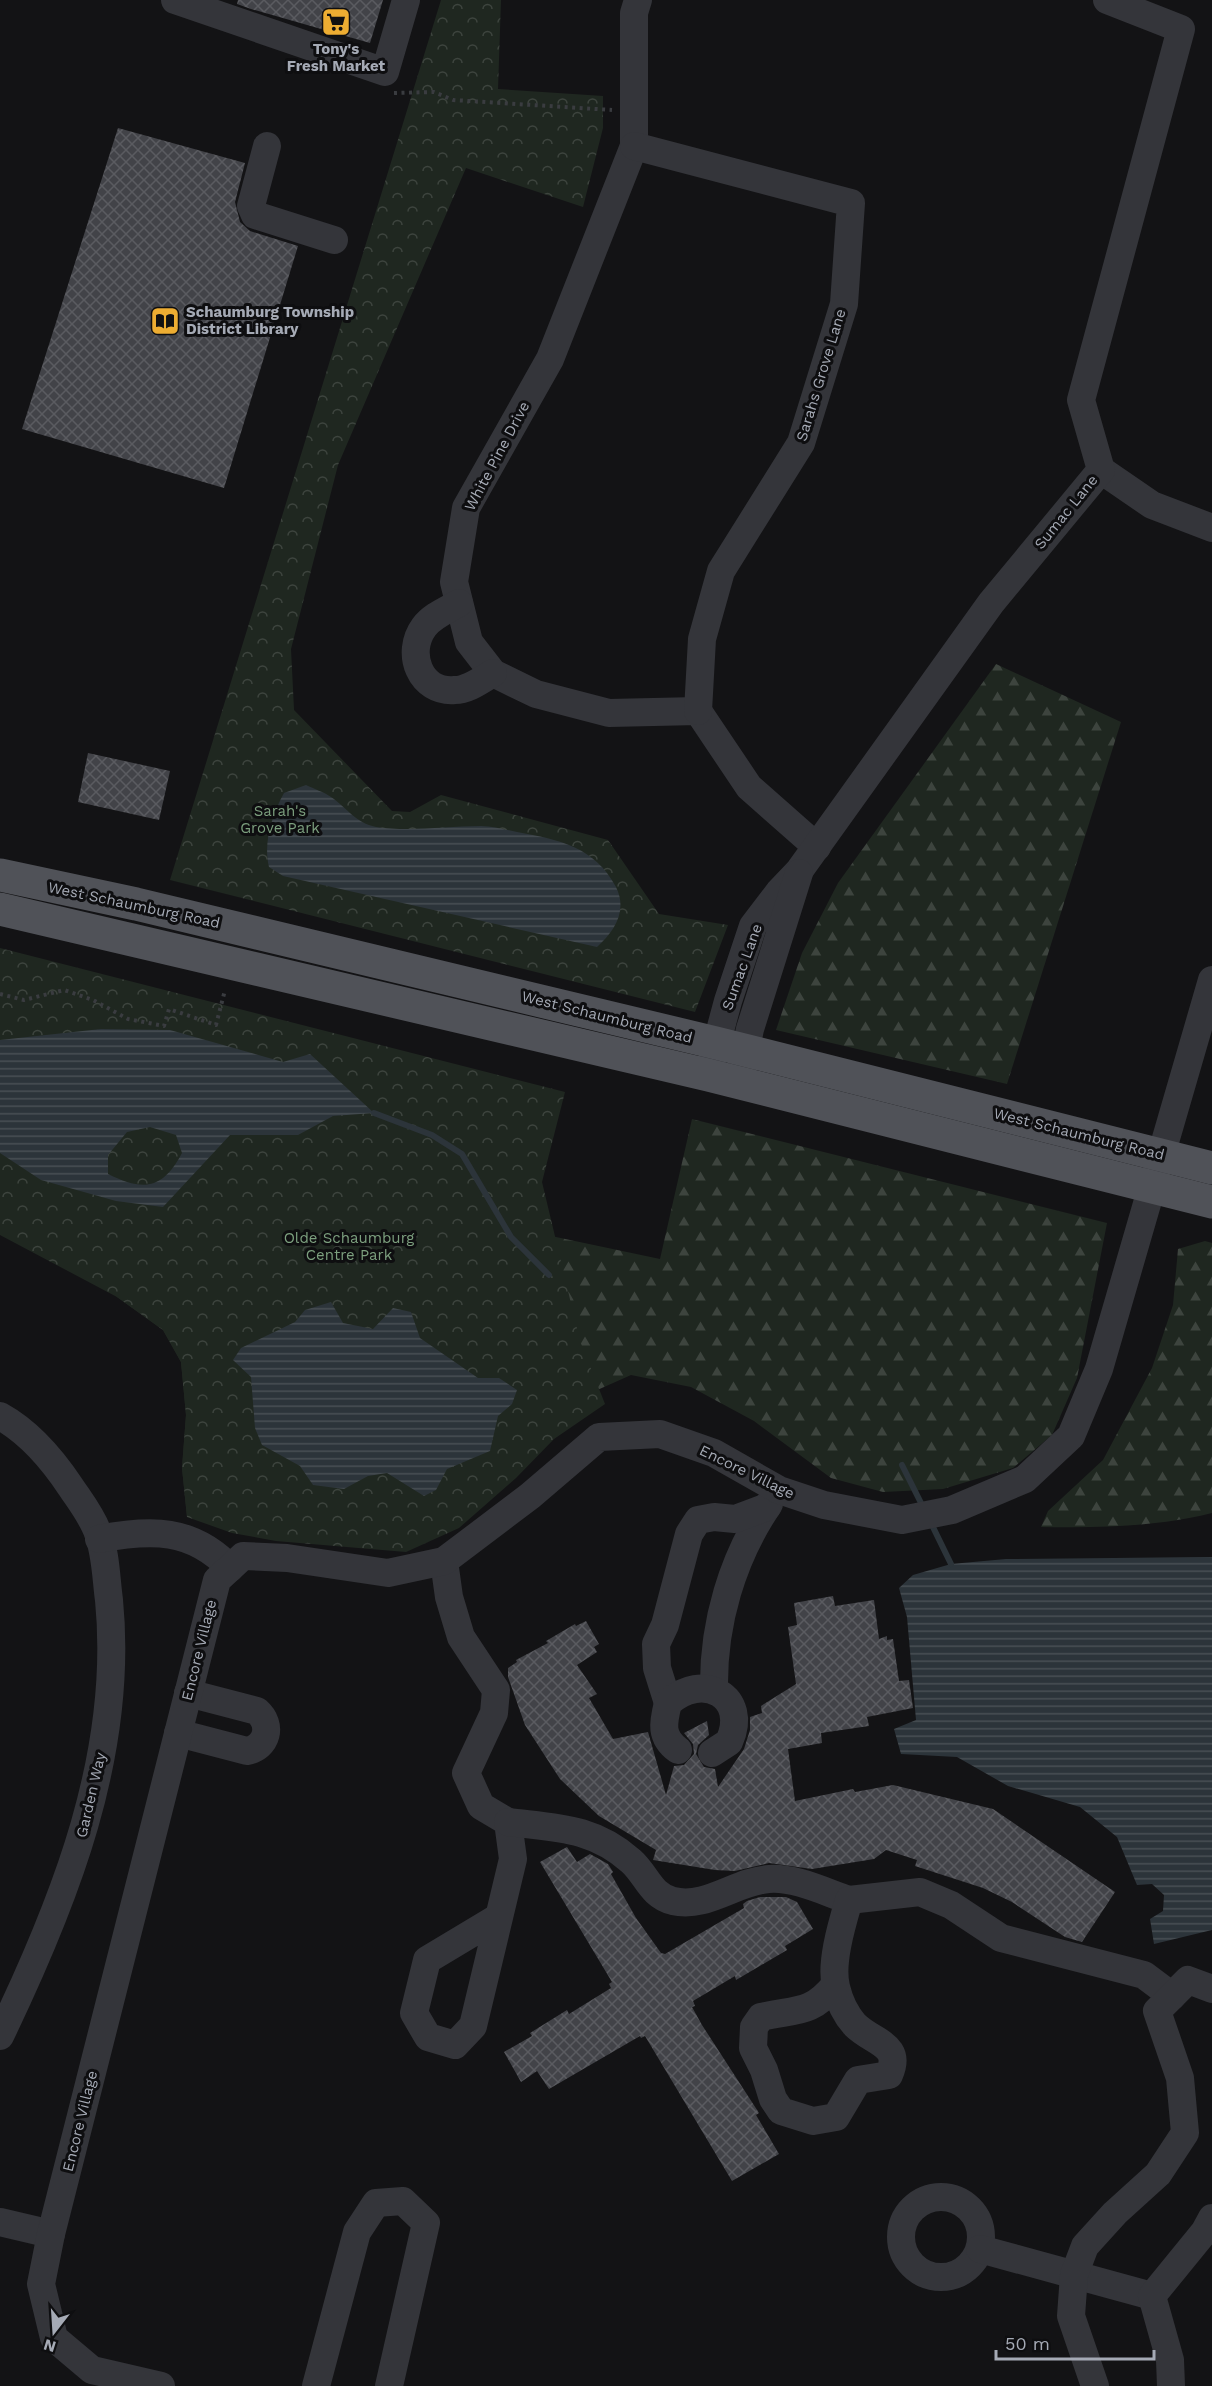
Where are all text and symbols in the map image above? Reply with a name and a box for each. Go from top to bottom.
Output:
supermarket icon: Tony's Fresh Market [320,6,352,38]
place label: Tony's Fresh Market [287,40,386,75]
place label: Schaumburg Township District Library [186,303,354,338]
library icon: Schaumburg Township District Library [149,305,181,337]
street label: Sarahs Grove Lane [792,307,850,443]
street label: White Pine Drive [461,398,533,514]
street label: Sumac Lane [1031,471,1101,553]
park label: Sarah's Grove Park [240,802,320,837]
street label: West Schaumburg Road [46,878,222,932]
street label: Sumac Lane [718,921,766,1013]
street label: West Schaumburg Road [520,987,694,1047]
street label: West Schaumburg Road [992,1104,1166,1164]
park label: Olde Schaumburg Centre Park [284,1229,414,1264]
street label: Encore Village [697,1441,797,1503]
street label: Encore Village [178,1598,220,1702]
street label: Garden Way [72,1750,110,1839]
street label: Encore Village [59,2069,101,2173]
north arrow [24,2302,84,2362]
scale bar [996,2323,1154,2361]
text: 50 m [1005,2333,1050,2354]
text: N [41,2335,58,2357]

